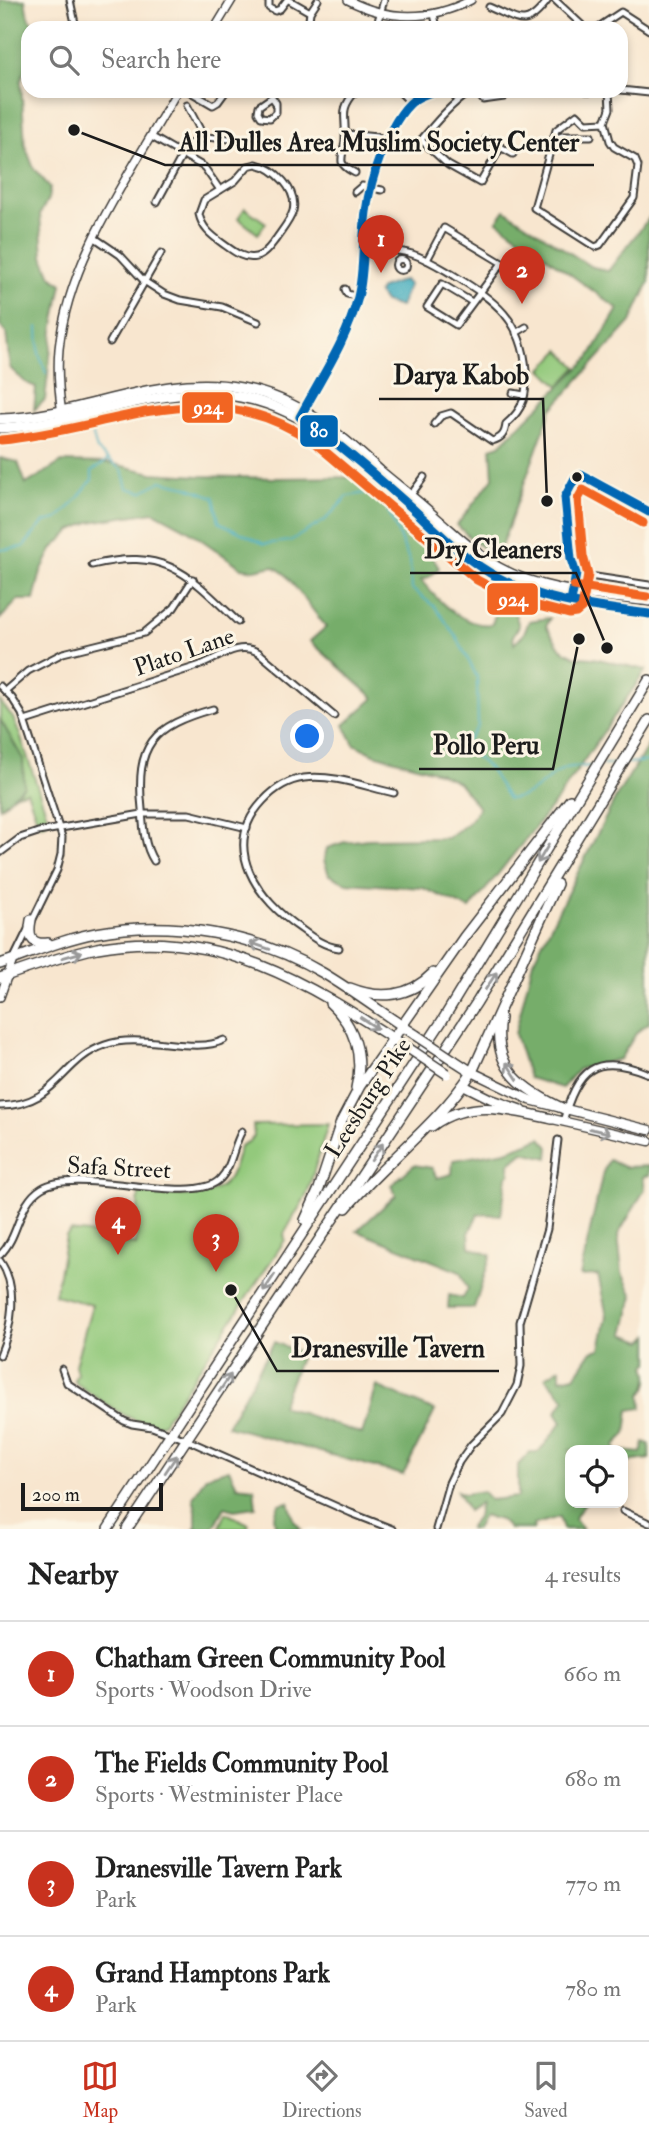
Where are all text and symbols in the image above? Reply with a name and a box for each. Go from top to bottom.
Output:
search box [21,21,628,98]
icon: search [45,41,83,79]
text: Search here [101,44,221,76]
callout: All Dulles Area Muslim Society Center [165,118,594,165]
text: All Dulles Area Muslim Society Center [178,127,580,160]
pin: 1 [358,215,404,273]
pin: 2 [499,246,545,304]
callout: Darya Kabob [379,352,543,399]
text: Darya Kabob [393,360,529,393]
line badge: 924 [181,391,234,424]
text: 924 [191,396,225,420]
line badge: 80 [299,414,339,448]
text: 80 [310,419,329,443]
unlabelled marker [570,470,584,484]
callout: Dry Cleaners [410,526,576,573]
text: Dry Cleaners [424,534,562,567]
line badge: 924 [486,582,539,616]
text: 924 [496,588,530,612]
street label: Plato Lane [130,620,238,684]
your location [290,719,324,753]
callout: Pollo Peru [419,722,553,769]
text: Pollo Peru [433,730,540,762]
one-way arrow [536,843,550,863]
one-way arrow [249,939,271,951]
one-way arrow [61,947,83,960]
one-way arrow [483,972,498,991]
one-way arrow [359,1015,378,1030]
street label: Leesburg Pike [318,1032,418,1164]
one-way arrow [504,1062,518,1082]
one-way arrow [588,1124,611,1138]
one-way arrow [370,1143,384,1163]
street label: Safa Street [66,1150,172,1186]
pin: 4 [95,1197,141,1255]
pin: 3 [193,1214,239,1272]
one-way arrow [262,1273,276,1292]
callout: Dranesville Tavern [277,1324,499,1371]
text: Dranesville Tavern [291,1333,486,1365]
one-way arrow [218,1374,232,1393]
map controls [565,1445,628,1508]
button: locate [565,1445,628,1508]
one-way arrow [163,1455,178,1474]
scale bar [21,1480,163,1512]
text: 200 m [32,1483,80,1507]
text: Nearby [28,1556,118,1593]
text: 4 results [545,1560,621,1589]
text: Chatham Green Community Pool [95,1643,446,1675]
text: 1 [47,1659,55,1688]
text: 660 m [563,1659,621,1688]
text: Sports · Woodson Drive [95,1675,312,1704]
text: The Fields Community Pool [95,1748,388,1780]
text: 2 [45,1764,57,1793]
text: 680 m [564,1764,621,1793]
text: Sports · Westminister Place [95,1780,343,1809]
text: Dranesville Tavern Park [95,1853,342,1885]
text: 3 [47,1869,55,1898]
text: 770 m [565,1869,621,1898]
text: Park [95,1885,137,1914]
text: Grand Hamptons Park [95,1958,330,1990]
text: 4 [45,1974,57,2003]
text: 780 m [565,1974,621,2003]
text: Park [95,1990,137,2019]
tab: Map [81,2057,119,2123]
tab: Directions [282,2057,362,2123]
tab: Saved [524,2057,568,2123]

